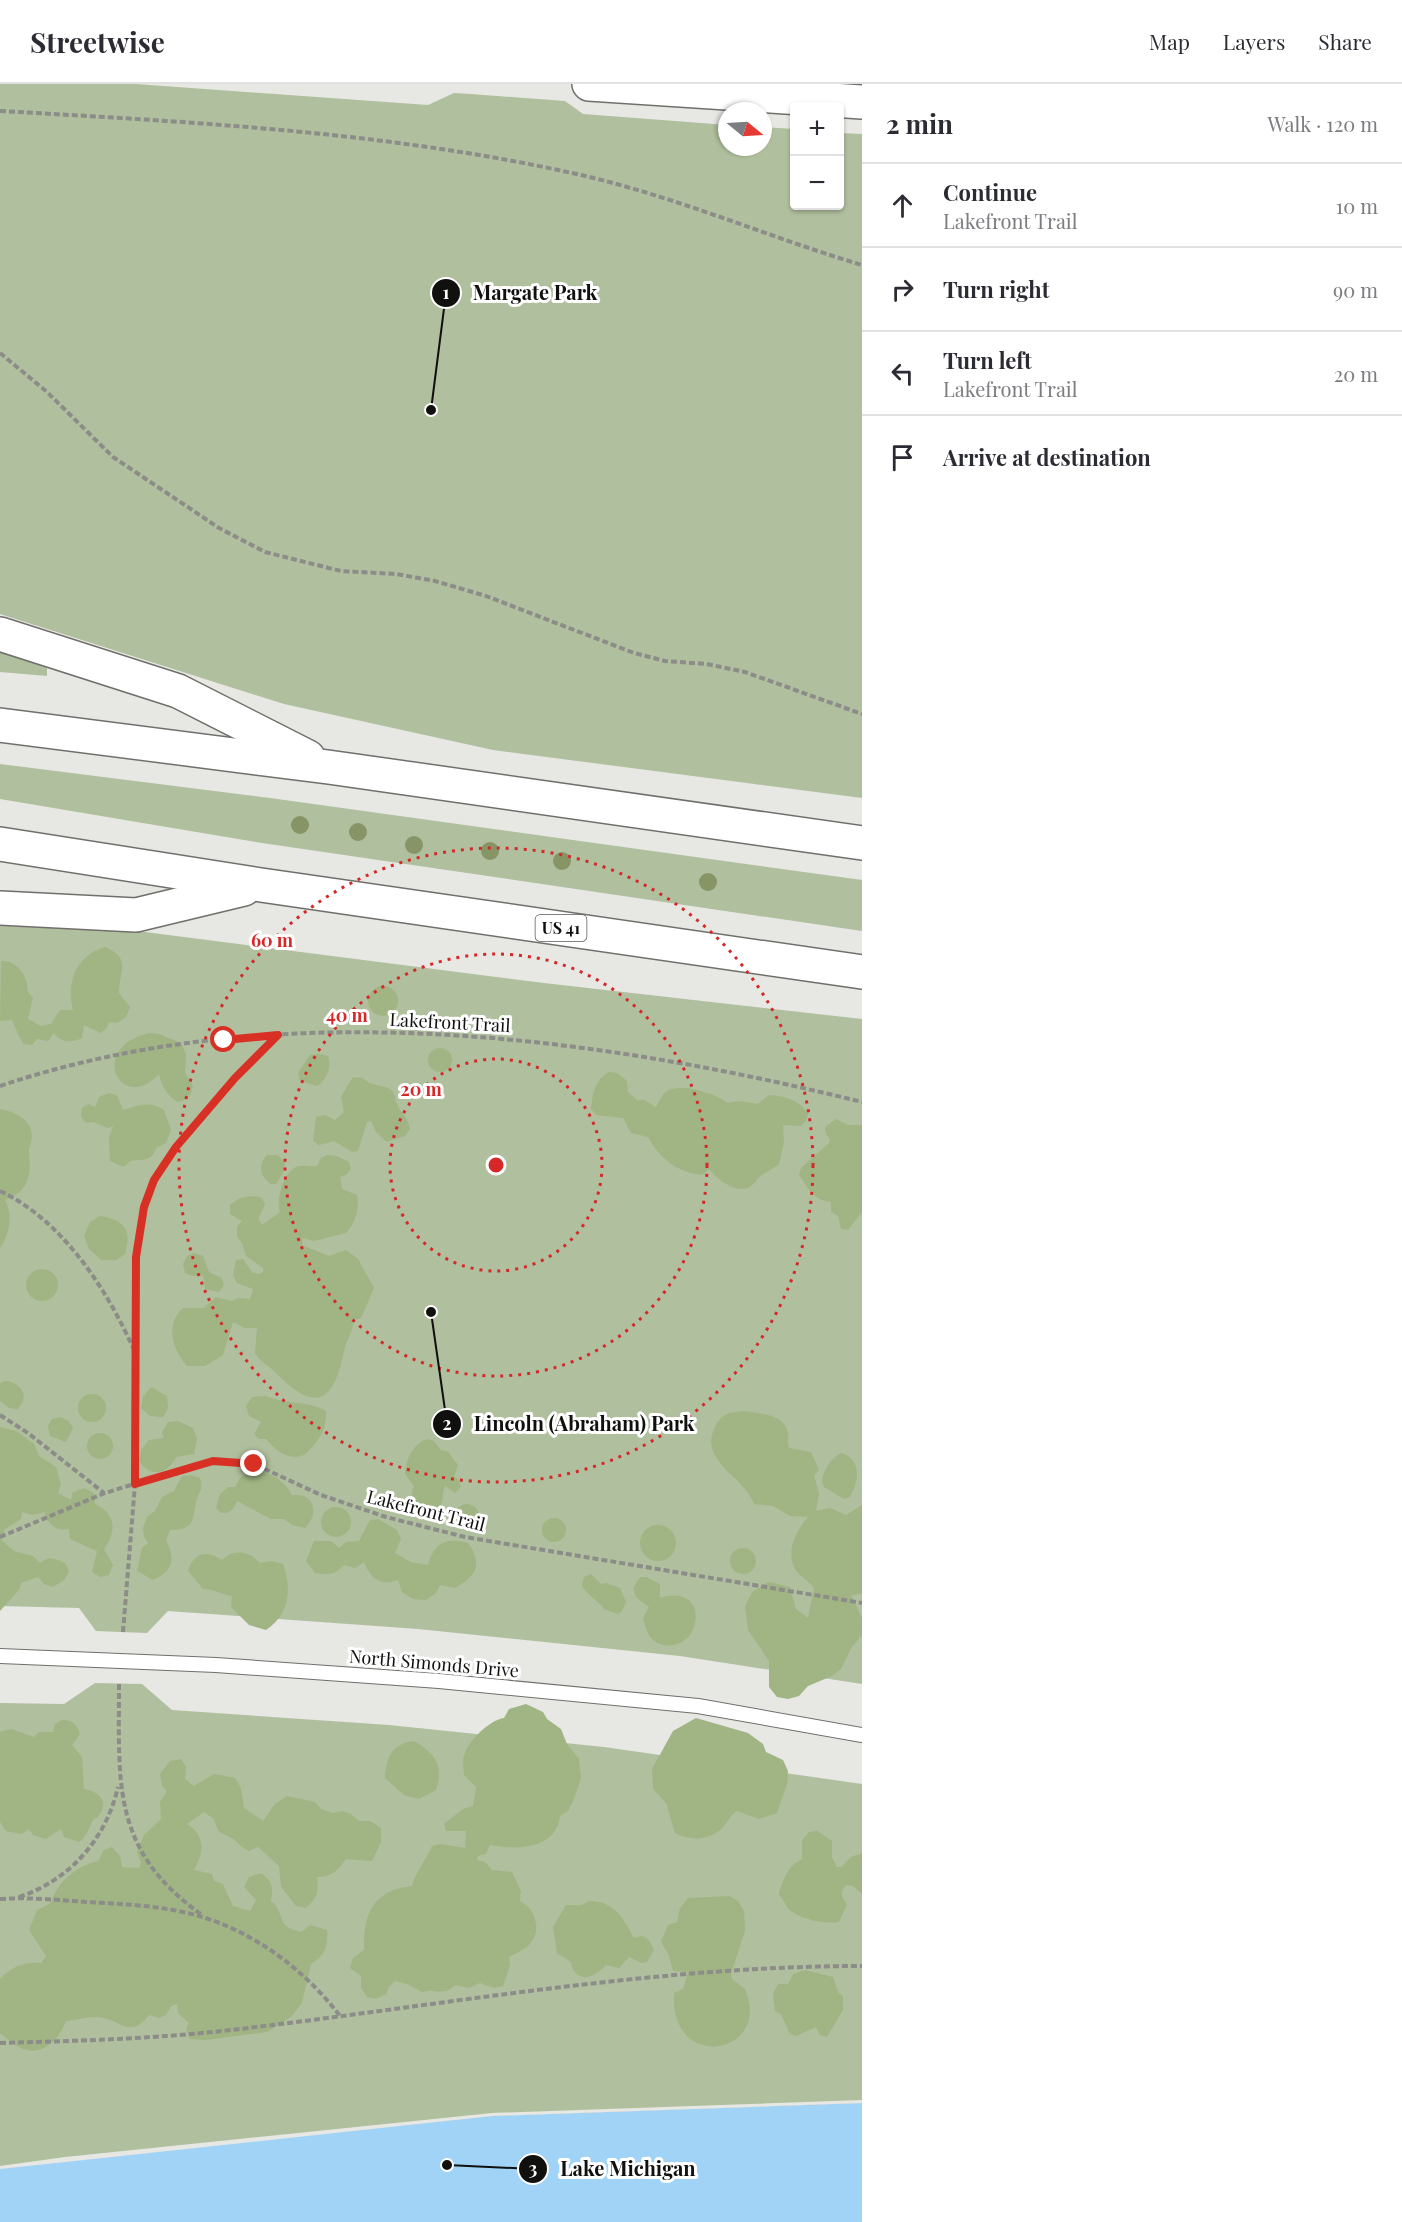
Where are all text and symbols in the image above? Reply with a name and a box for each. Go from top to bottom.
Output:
text: Streetwise [30,23,165,60]
text: Map [1149,27,1190,55]
text: Layers [1223,27,1285,55]
text: Share [1318,27,1372,55]
north arrow [718,102,772,156]
map controls [790,102,844,210]
button: + [790,102,844,156]
text: 2 min [886,106,953,141]
text: Walk · 120 m [1268,110,1378,137]
button: − [790,156,844,210]
text: Continue [943,177,1037,207]
icon: ahead [886,189,919,222]
text: 10 m [1336,192,1378,219]
text: Lakefront Trail [943,207,1077,234]
icon: right [886,273,919,306]
callout: Margate Park [431,274,610,312]
text: Turn right [943,274,1049,304]
text: 90 m [1333,276,1378,303]
text: Margate Park [473,278,598,305]
text: 1 [443,280,450,304]
text: Turn left [943,345,1032,375]
icon: left [886,357,919,390]
text: 20 m [1334,360,1378,387]
text: Lakefront Trail [943,375,1077,402]
icon: arrive [886,441,919,474]
text: Arrive at destination [943,442,1151,472]
road number: US 41 [536,915,586,941]
text: 60 m [251,928,294,952]
text: 40 m [326,1003,369,1027]
street label: Lakefront Trail [389,1007,511,1037]
route start [210,1026,236,1052]
text: 20 m [400,1077,442,1101]
centre of rings [486,1155,506,1175]
callout: Lincoln (Abraham) Park [432,1405,707,1443]
text: Lincoln (Abraham) Park [474,1409,695,1436]
text: 2 [442,1411,452,1435]
route end [240,1450,266,1476]
street label: Lakefront Trail [365,1484,488,1536]
street label: North Simonds Drive [348,1644,520,1682]
callout: Lake Michigan [518,2150,707,2188]
text: Lake Michigan [560,2154,696,2181]
text: 3 [529,2156,538,2180]

